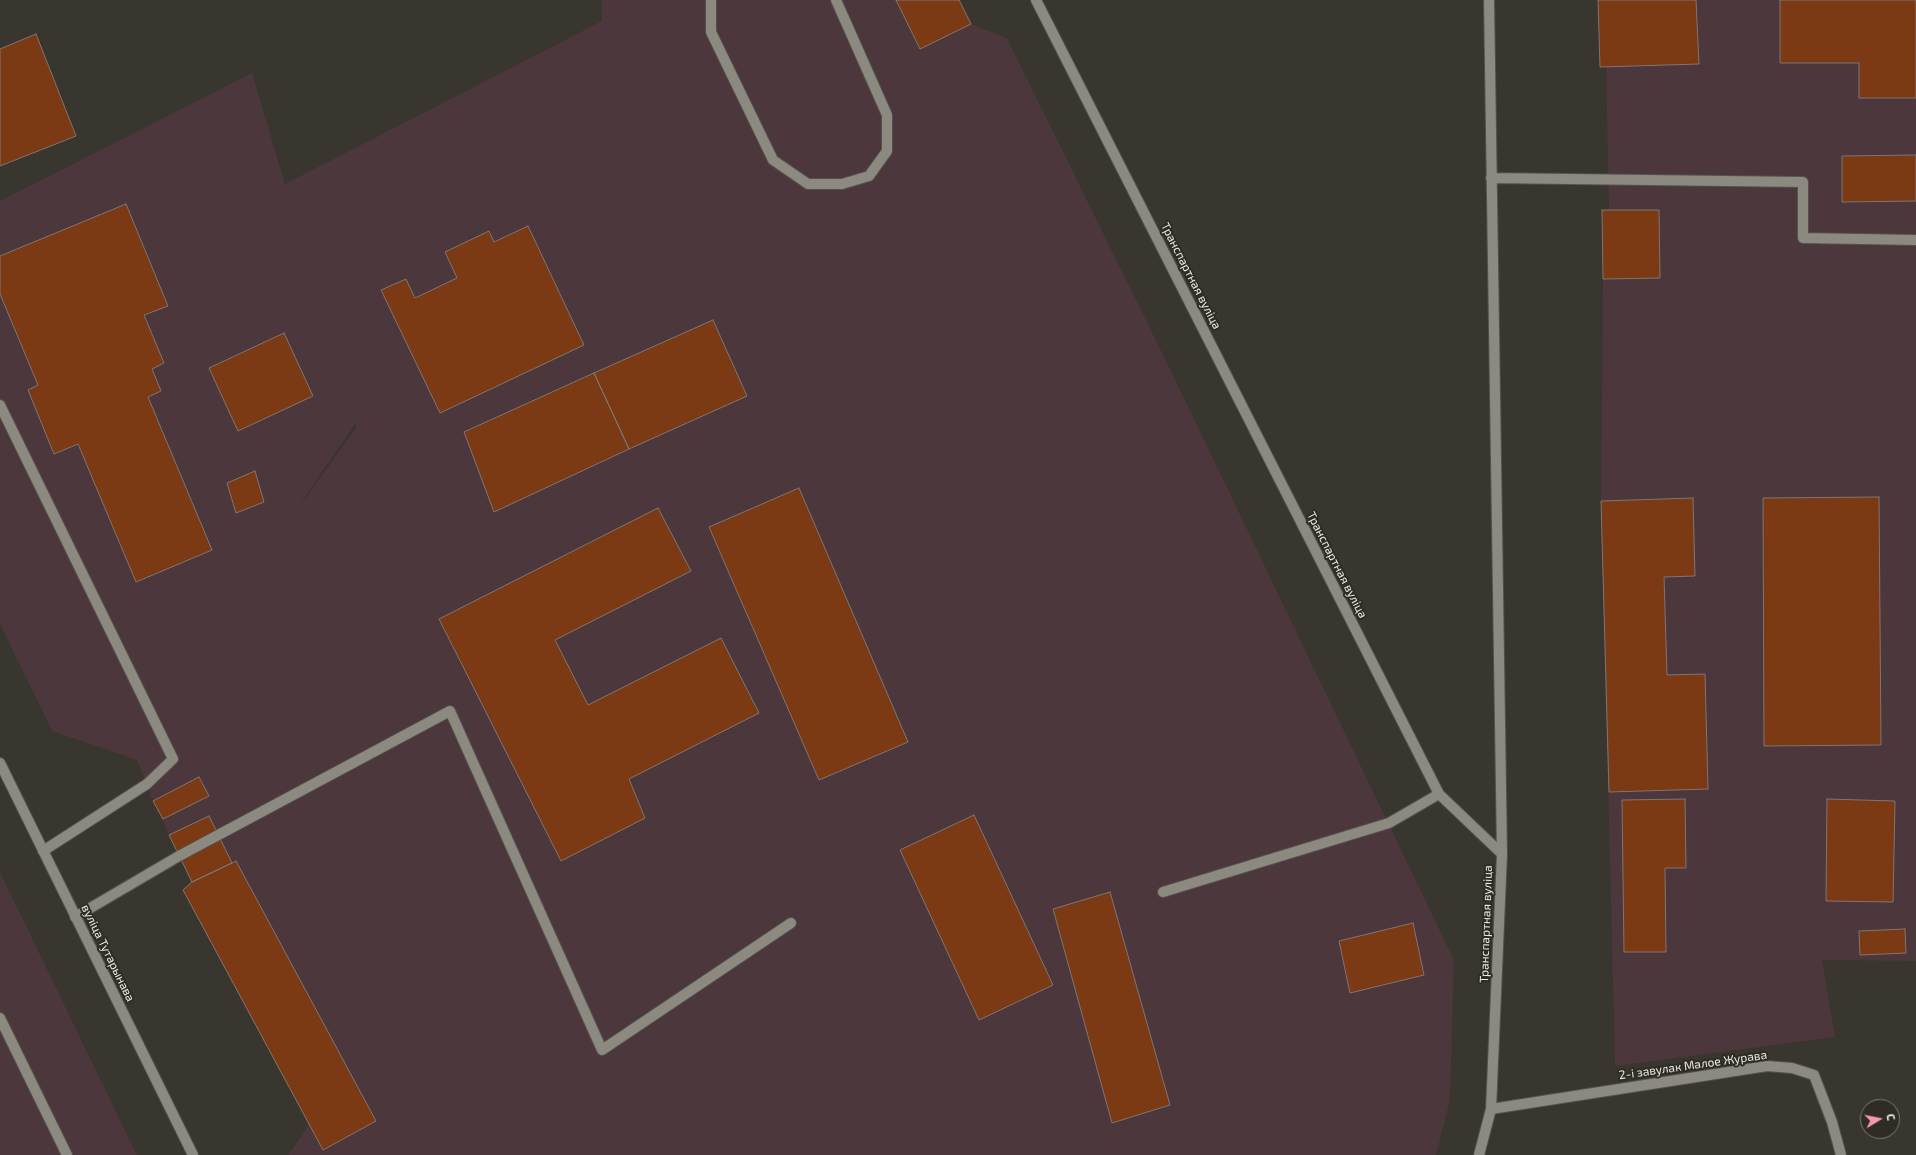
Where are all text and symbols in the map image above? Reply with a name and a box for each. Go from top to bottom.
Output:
street label: Транспартная вуліца [1158,220,1224,332]
street label: Транспартная вуліца [1304,509,1370,621]
street label: Транспартная вуліца [1477,865,1495,983]
street label: вуліца Тутарынава [78,902,138,1004]
street label: 2-і завулак Малое Журава [1618,1047,1768,1083]
north arrow [1860,1099,1900,1139]
text: С [1884,1113,1898,1121]

